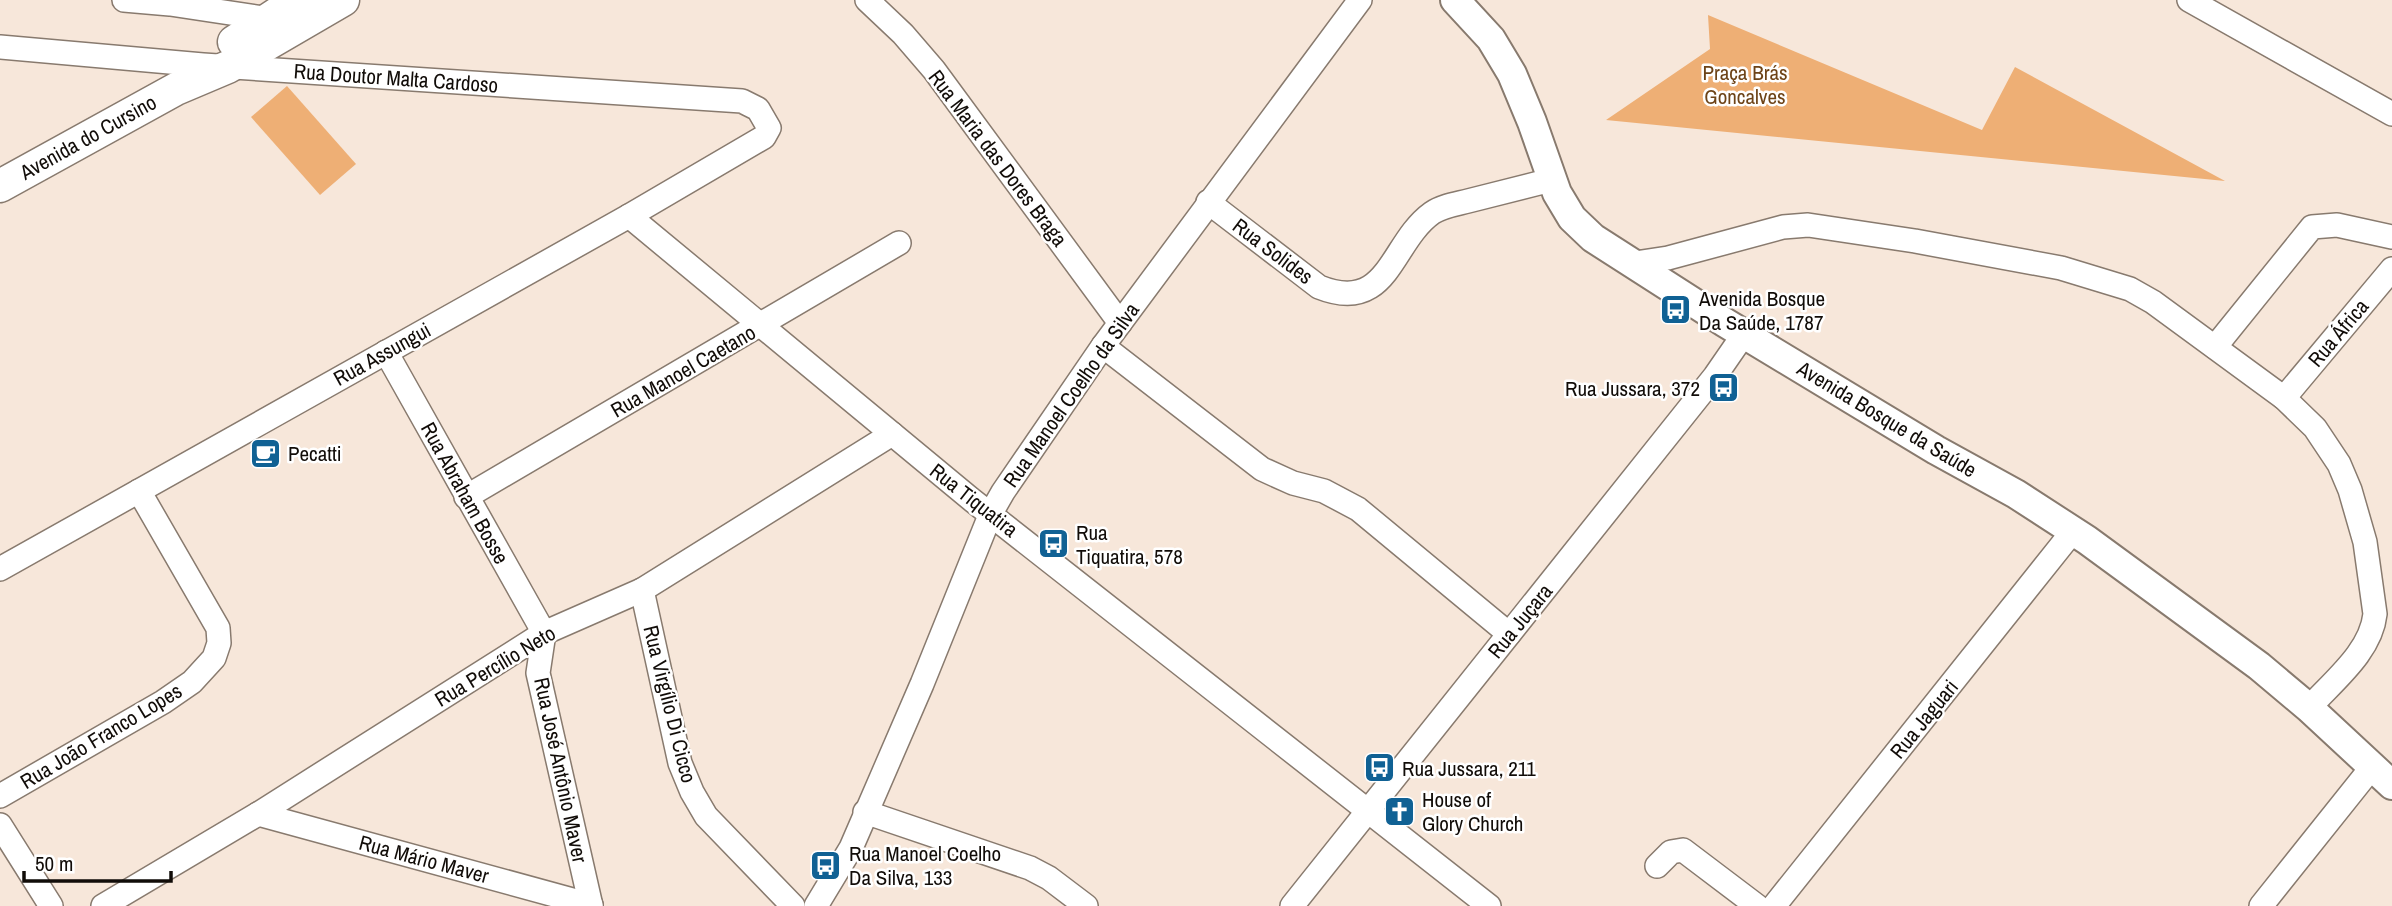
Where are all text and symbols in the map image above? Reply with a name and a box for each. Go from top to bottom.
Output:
street label: Rua Doutor Malta Cardoso [293,56,499,100]
park label: Praça Brás Goncalves [1702,58,1788,111]
street label: Rua Maria das Dores Braga [922,64,1074,253]
street label: Avenida do Cursino [14,87,161,187]
street label: Rua Solides [1227,211,1319,291]
place label: Avenida Bosque Da Saúde, 1787 [1698,284,1825,337]
bus stop icon: Avenida Bosque Da Saúde, 1787 [1659,293,1693,327]
street label: Rua África [2301,293,2375,373]
street label: Rua Manoel Coelho da Silva [996,297,1146,493]
street label: Rua Assungui [328,315,436,393]
street label: Rua Manoel Caetano [605,318,761,424]
street label: Avenida Bosque da Saúde [1791,353,1982,484]
bus stop icon: Rua Jussara, 372 [1706,371,1740,405]
place label: Rua Jussara, 372 [1565,374,1700,403]
street label: Rua Abraham Bosse [414,417,516,569]
cafe icon: Pecatti [248,436,282,470]
place label: Pecatti [288,439,342,468]
street label: Rua Tiquatira [924,456,1024,544]
place label: Rua Tiquatira, 578 [1076,518,1183,571]
bus stop icon: Rua Tiquatira, 578 [1036,527,1070,561]
street label: Rua Juçara [1481,577,1559,664]
street label: Rua Percílio Neto [429,619,561,713]
street label: Rua Virgílio Di Cicco [636,622,704,786]
street label: Rua Jaguari [1883,673,1965,765]
street label: Rua José Antônio Maver [527,675,595,865]
street label: Rua João Franco Lopes [15,676,187,796]
bus stop icon: Rua Jussara, 211 [1362,751,1396,785]
place label: Rua Jussara, 211 [1402,754,1536,783]
place label: House of Glory Church [1422,785,1523,838]
church icon: House of Glory Church [1382,794,1416,828]
street label: Rua Mário Maver [356,828,492,890]
scale bar [24,839,172,883]
place label: Rua Manoel Coelho Da Silva, 133 [849,839,1001,892]
bus stop icon: Rua Manoel Coelho Da Silva, 133 [809,848,843,882]
text: 50 m [35,849,73,878]

